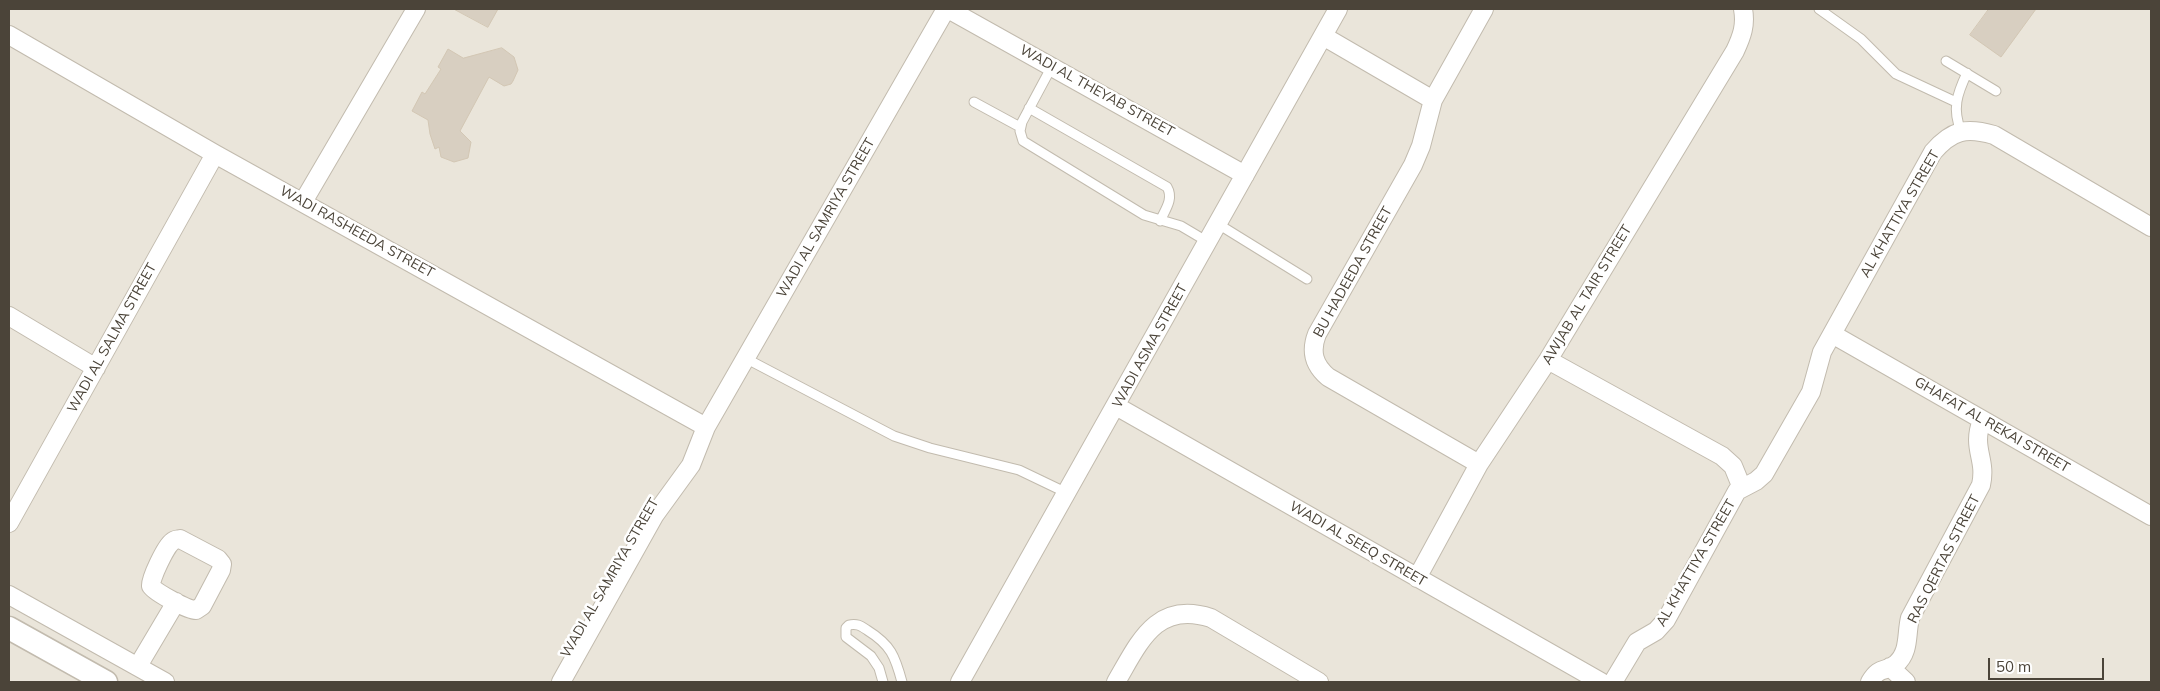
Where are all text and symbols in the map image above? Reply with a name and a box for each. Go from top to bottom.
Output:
street label: WADI AL THEYAB STREET [1017,41,1177,141]
street label: WADI AL SAMRIYA STREET [773,135,879,301]
street label: AL KHATTIYA STREET [1857,147,1943,281]
street label: WADI RASHEEDA STREET [277,182,437,282]
street label: BU HADEEDA STREET [1310,204,1396,340]
street label: AWJAB AL TAIR STREET [1539,222,1635,368]
street label: WADI AL SALMA STREET [64,260,160,416]
street label: WADI ASMA STREET [1109,281,1191,411]
street label: GHAFAT AL REKAI STREET [1911,374,2073,476]
street label: RAS QERTAS STREET [1904,492,1984,626]
street label: WADI AL SAMRIYA STREET [557,495,663,661]
street label: AL KHATTIYA STREET [1653,496,1739,630]
street label: WADI AL SEEQ STREET [1287,498,1429,590]
scale bar [1990,648,2106,680]
text: 50 m [1996,657,2031,676]

